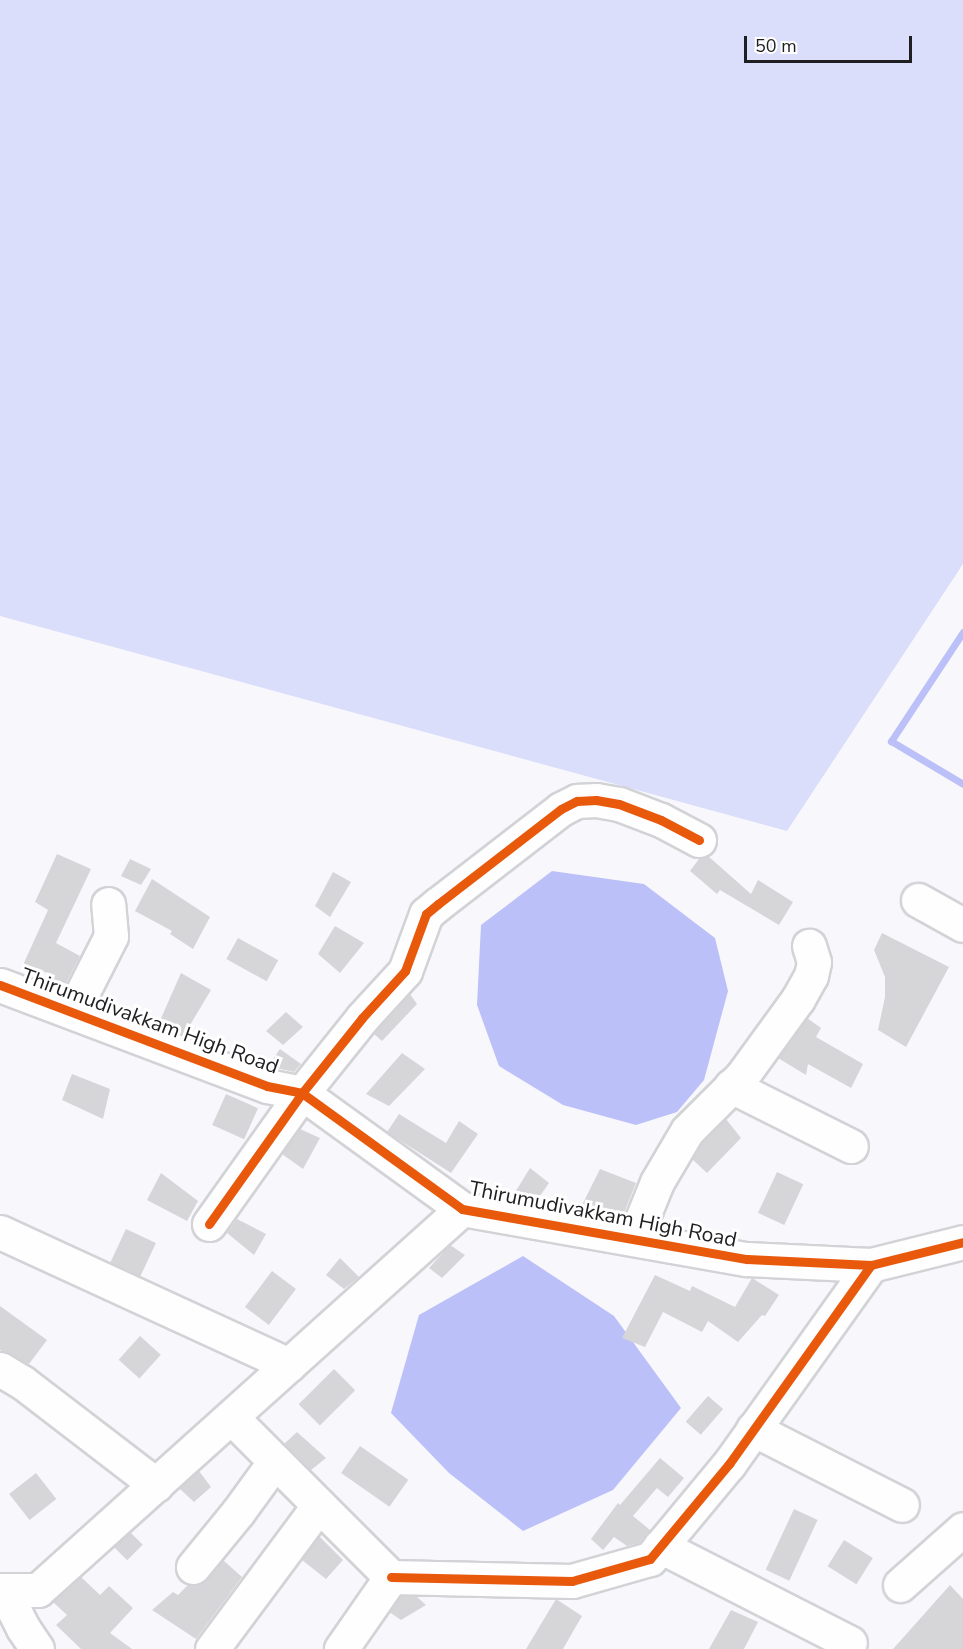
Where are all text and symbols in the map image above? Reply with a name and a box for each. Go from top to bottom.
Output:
scale bar [747,24,915,62]
text: 50 m [755,34,797,58]
street label: Thirumudivakkam High Road [18,963,282,1079]
street label: Thirumudivakkam High Road [467,1176,739,1252]

